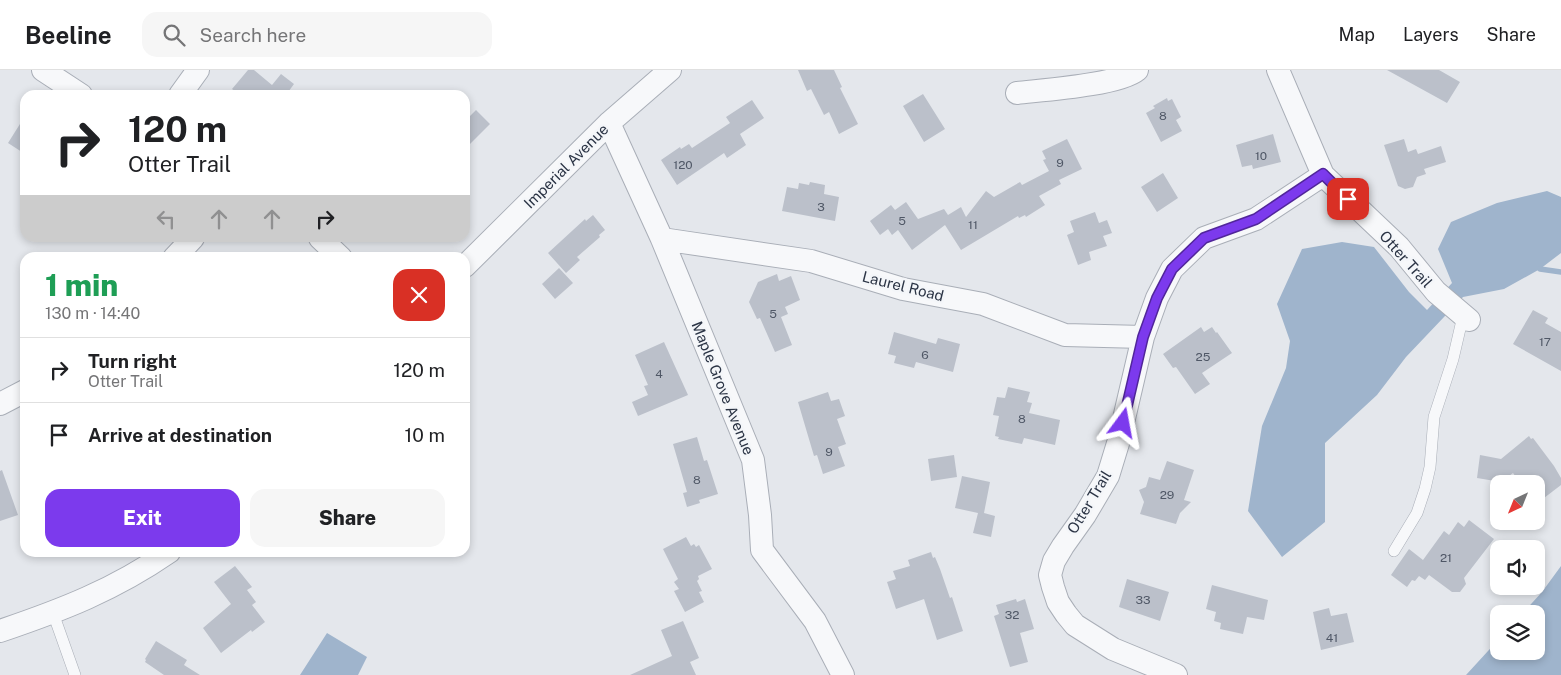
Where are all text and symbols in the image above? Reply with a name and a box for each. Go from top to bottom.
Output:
search box [142,12,492,57]
text: Beeline [25,21,112,49]
icon: search [160,21,188,49]
text: Search here [200,24,306,46]
text: Map [1339,24,1375,45]
text: Layers [1403,24,1459,45]
text: Share [1487,24,1536,45]
text: 120 m [128,109,227,150]
house number: 8 [1159,109,1167,123]
icon: right [45,110,110,175]
street label: Imperial Avenue [520,120,612,212]
house number: 10 [1255,149,1267,163]
text: Otter Trail [128,151,231,177]
house number: 9 [1056,156,1064,170]
house number: 120 [673,158,693,172]
pin [1327,178,1369,220]
icon: arrive [1334,185,1362,213]
house number: 3 [817,200,825,214]
icon: left [152,205,180,233]
icon: ahead [205,205,233,233]
icon: ahead [258,205,286,233]
icon: right [311,205,339,233]
house number: 5 [898,214,906,228]
house number: 11 [968,218,978,232]
street label: Otter Trail [1376,227,1436,291]
text: 1 min [45,267,118,303]
street label: Laurel Road [860,268,946,304]
button: close [393,269,445,321]
text: 130 m · 14:40 [45,304,140,323]
house number: 5 [769,307,777,321]
street label: Maple Grove Avenue [688,319,758,457]
house number: 17 [1539,335,1551,349]
house number: 6 [921,348,929,362]
text: Turn right [88,350,177,372]
house number: 25 [1196,350,1211,364]
icon: right [45,356,73,384]
text: 120 m [393,359,445,381]
house number: 4 [655,367,663,381]
text: Otter Trail [88,372,163,391]
position arrow [1096,396,1148,448]
house number: 8 [1018,412,1026,426]
icon: arrive [45,421,73,449]
text: Arrive at destination [88,424,272,446]
text: 10 m [405,424,445,446]
house number: 9 [825,445,833,459]
street label: Otter Trail [1064,467,1114,537]
house number: 8 [693,473,701,487]
north arrow [1490,475,1545,530]
map controls [1490,475,1545,660]
house number: 29 [1160,488,1174,502]
button: Exit [45,489,240,547]
button: Share [250,489,445,547]
button: sound [1490,540,1545,595]
house number: 21 [1440,551,1452,565]
house number: 33 [1135,593,1151,607]
button: layers [1490,605,1545,660]
house number: 32 [1005,608,1019,622]
house number: 41 [1326,631,1338,645]

